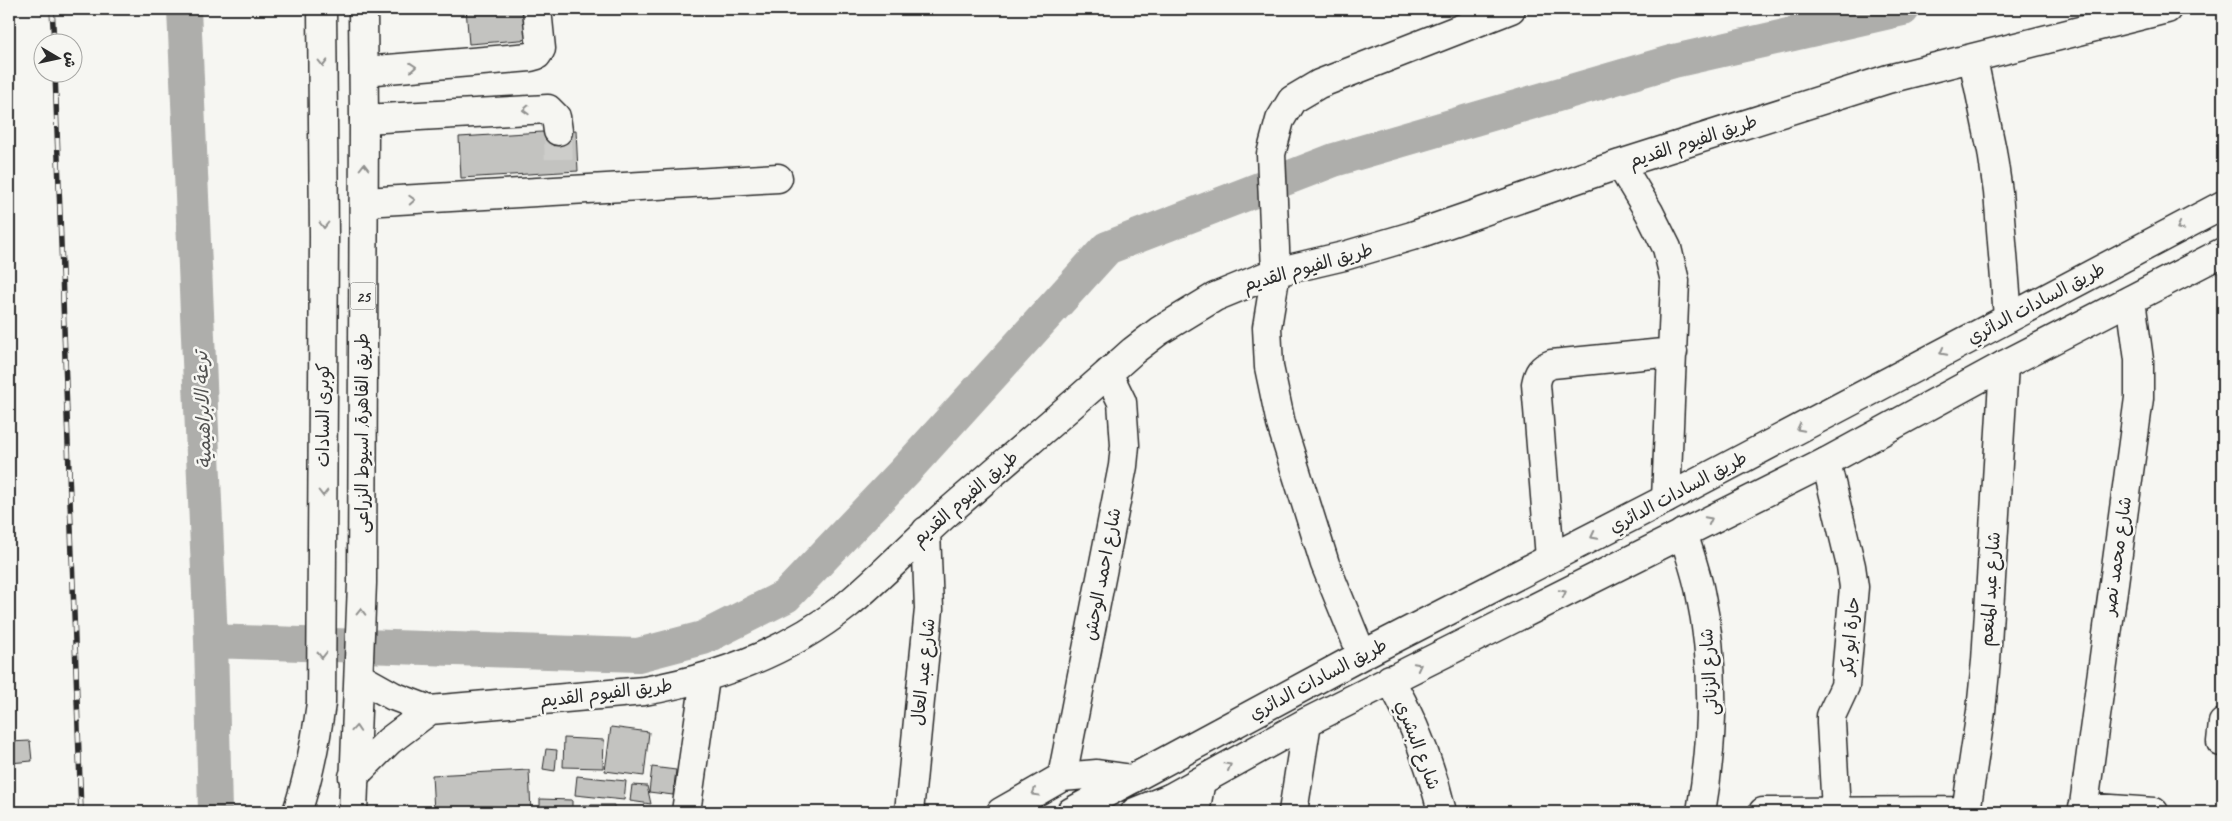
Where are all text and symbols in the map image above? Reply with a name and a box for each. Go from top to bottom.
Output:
north arrow [32,32,82,82]
text: ش [61,51,80,69]
one-way arrow [318,60,328,67]
one-way arrow [409,61,417,72]
one-way arrow [521,105,529,116]
street label: طريق الفيوم القديم [1626,110,1761,175]
one-way arrow [359,163,369,170]
one-way arrow [409,194,417,205]
one-way arrow [2176,221,2185,231]
one-way arrow [319,222,329,230]
street label: طريق الفيوم القديم [1241,238,1376,299]
street label: طريق السادات الدائري [1963,257,2110,350]
road number: 25 [350,282,376,310]
street label: طريق القاهرة, اسيوط الزراعى [351,333,373,533]
one-way arrow [1940,346,1949,356]
water label: ترعة الابراهيمية [189,347,217,469]
street label: كوبرى السادات [312,362,335,467]
one-way arrow [1796,422,1805,432]
street label: طريق الفيوم القديم [907,446,1025,552]
street label: طريق السادات الدائري [1605,446,1752,539]
one-way arrow [318,490,328,497]
street label: شارع محمد نصر [2097,495,2137,619]
street label: شارع احمد الوحش [1078,506,1127,642]
one-way arrow [1704,516,1713,526]
one-way arrow [1590,530,1599,540]
street label: شارع عبد المنعم [1975,531,2008,647]
one-way arrow [1558,589,1567,599]
street label: حارة ابو بكر [1835,596,1864,678]
one-way arrow [356,608,366,616]
street label: شارع عبد العال [906,617,941,727]
street label: شارع الزناتى [1695,627,1724,716]
street label: طريق السادات الدائري [1245,633,1392,726]
one-way arrow [317,652,327,660]
one-way arrow [1413,662,1422,672]
street label: طريق الفيوم القديم [538,674,674,715]
street label: شارع البشري [1389,697,1445,793]
one-way arrow [350,724,361,732]
one-way arrow [1223,762,1232,772]
one-way arrow [1032,786,1041,796]

